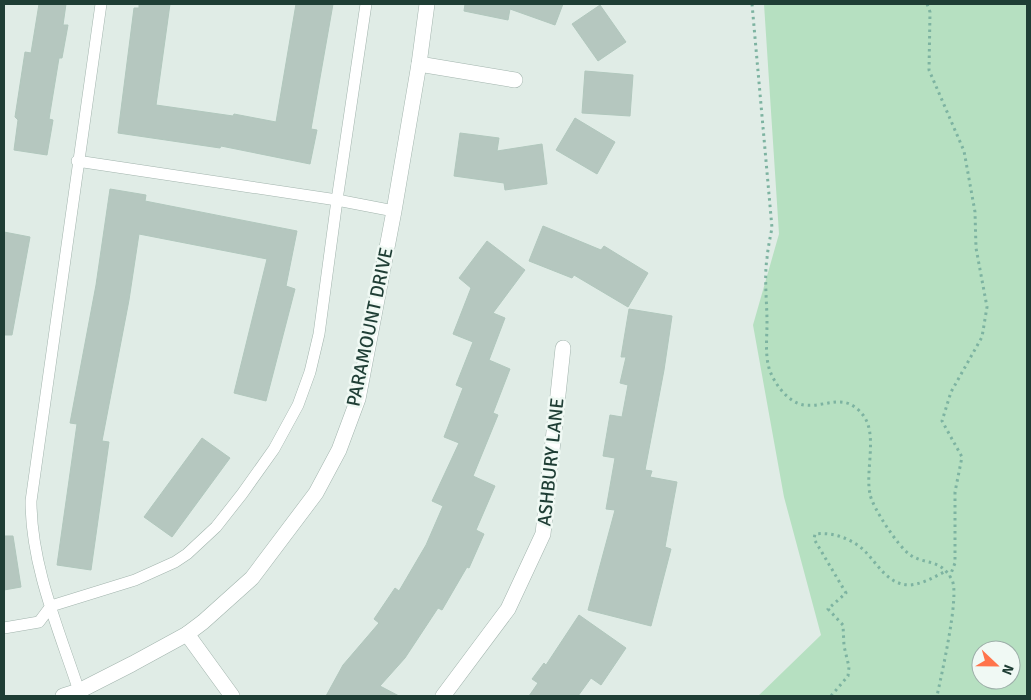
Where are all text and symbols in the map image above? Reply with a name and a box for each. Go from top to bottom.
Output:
street label: PARAMOUNT DRIVE [341,245,399,409]
street label: ASHBURY LANE [532,397,570,527]
north arrow [971,640,1021,690]
text: N [998,662,1017,677]

